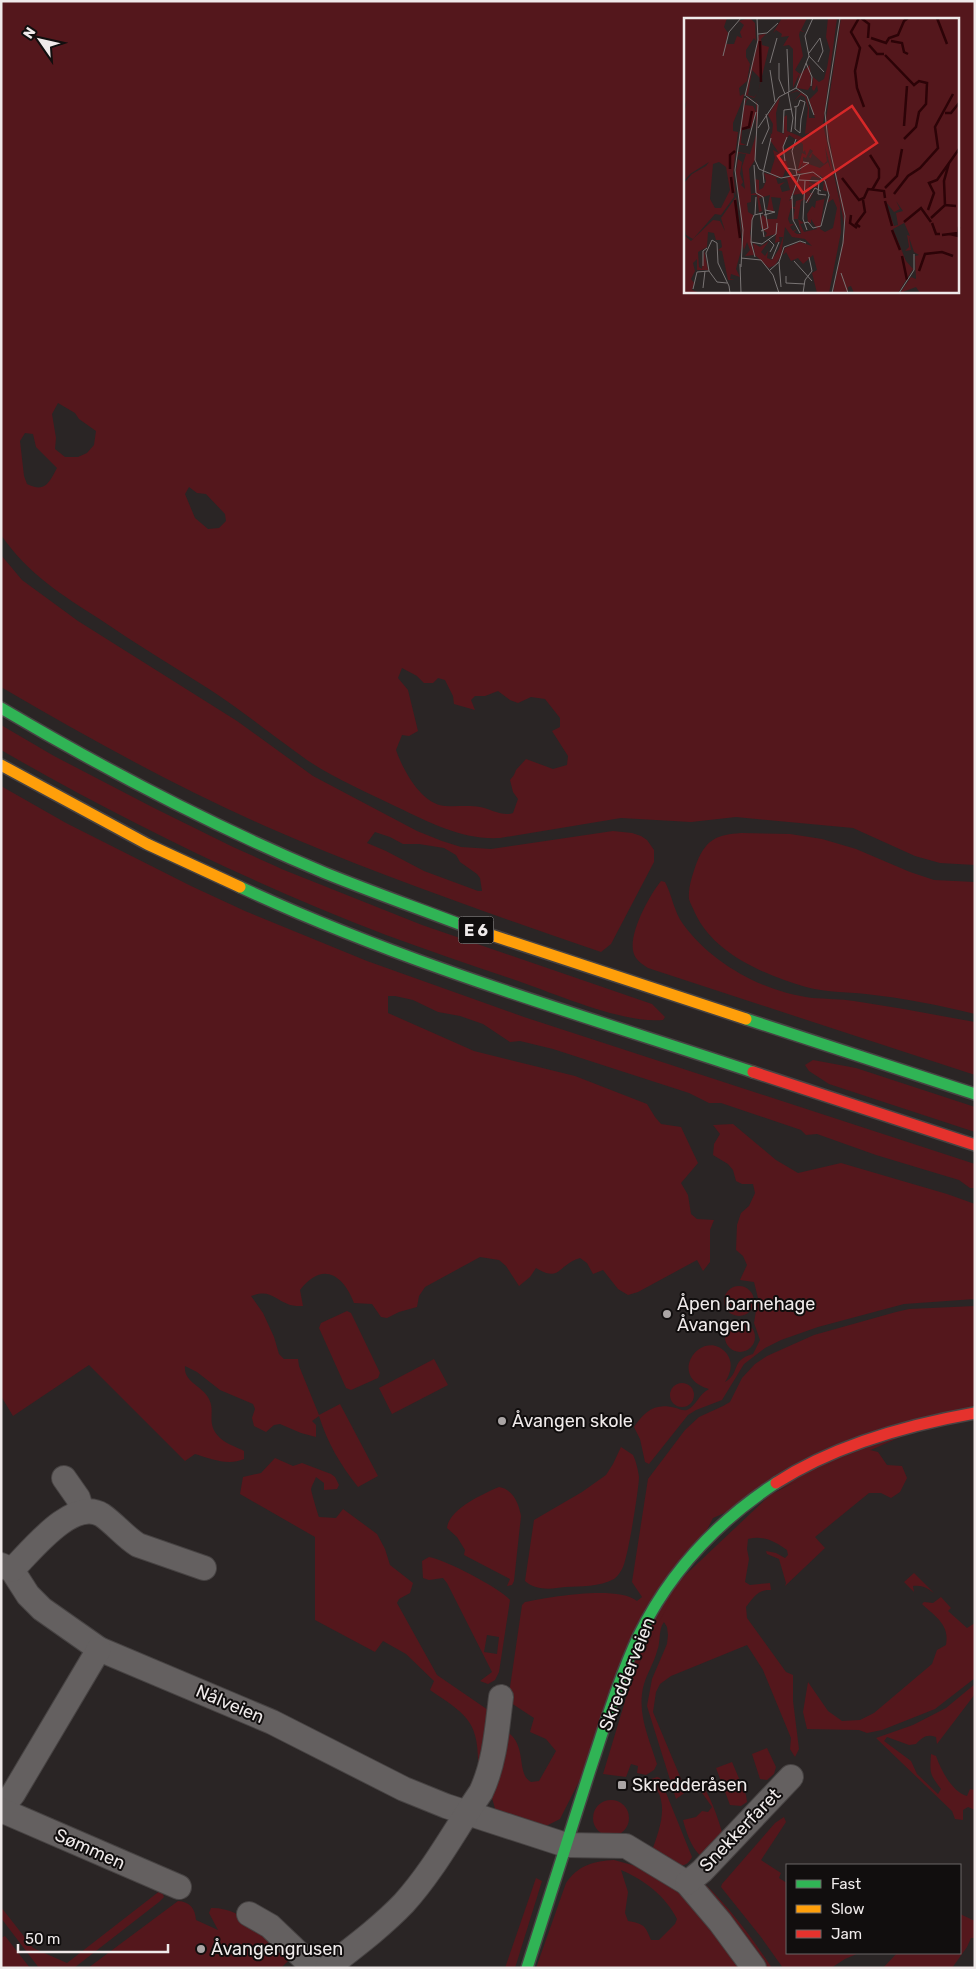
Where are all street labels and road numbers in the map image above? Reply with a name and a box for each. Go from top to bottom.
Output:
road number: E 6 [458,916,494,944]
street label: Skredderveien [594,1614,660,1734]
street label: Nålveien [193,1680,267,1728]
street label: Snekkerfaret [695,1784,785,1876]
street label: Sømmen [51,1824,129,1874]

